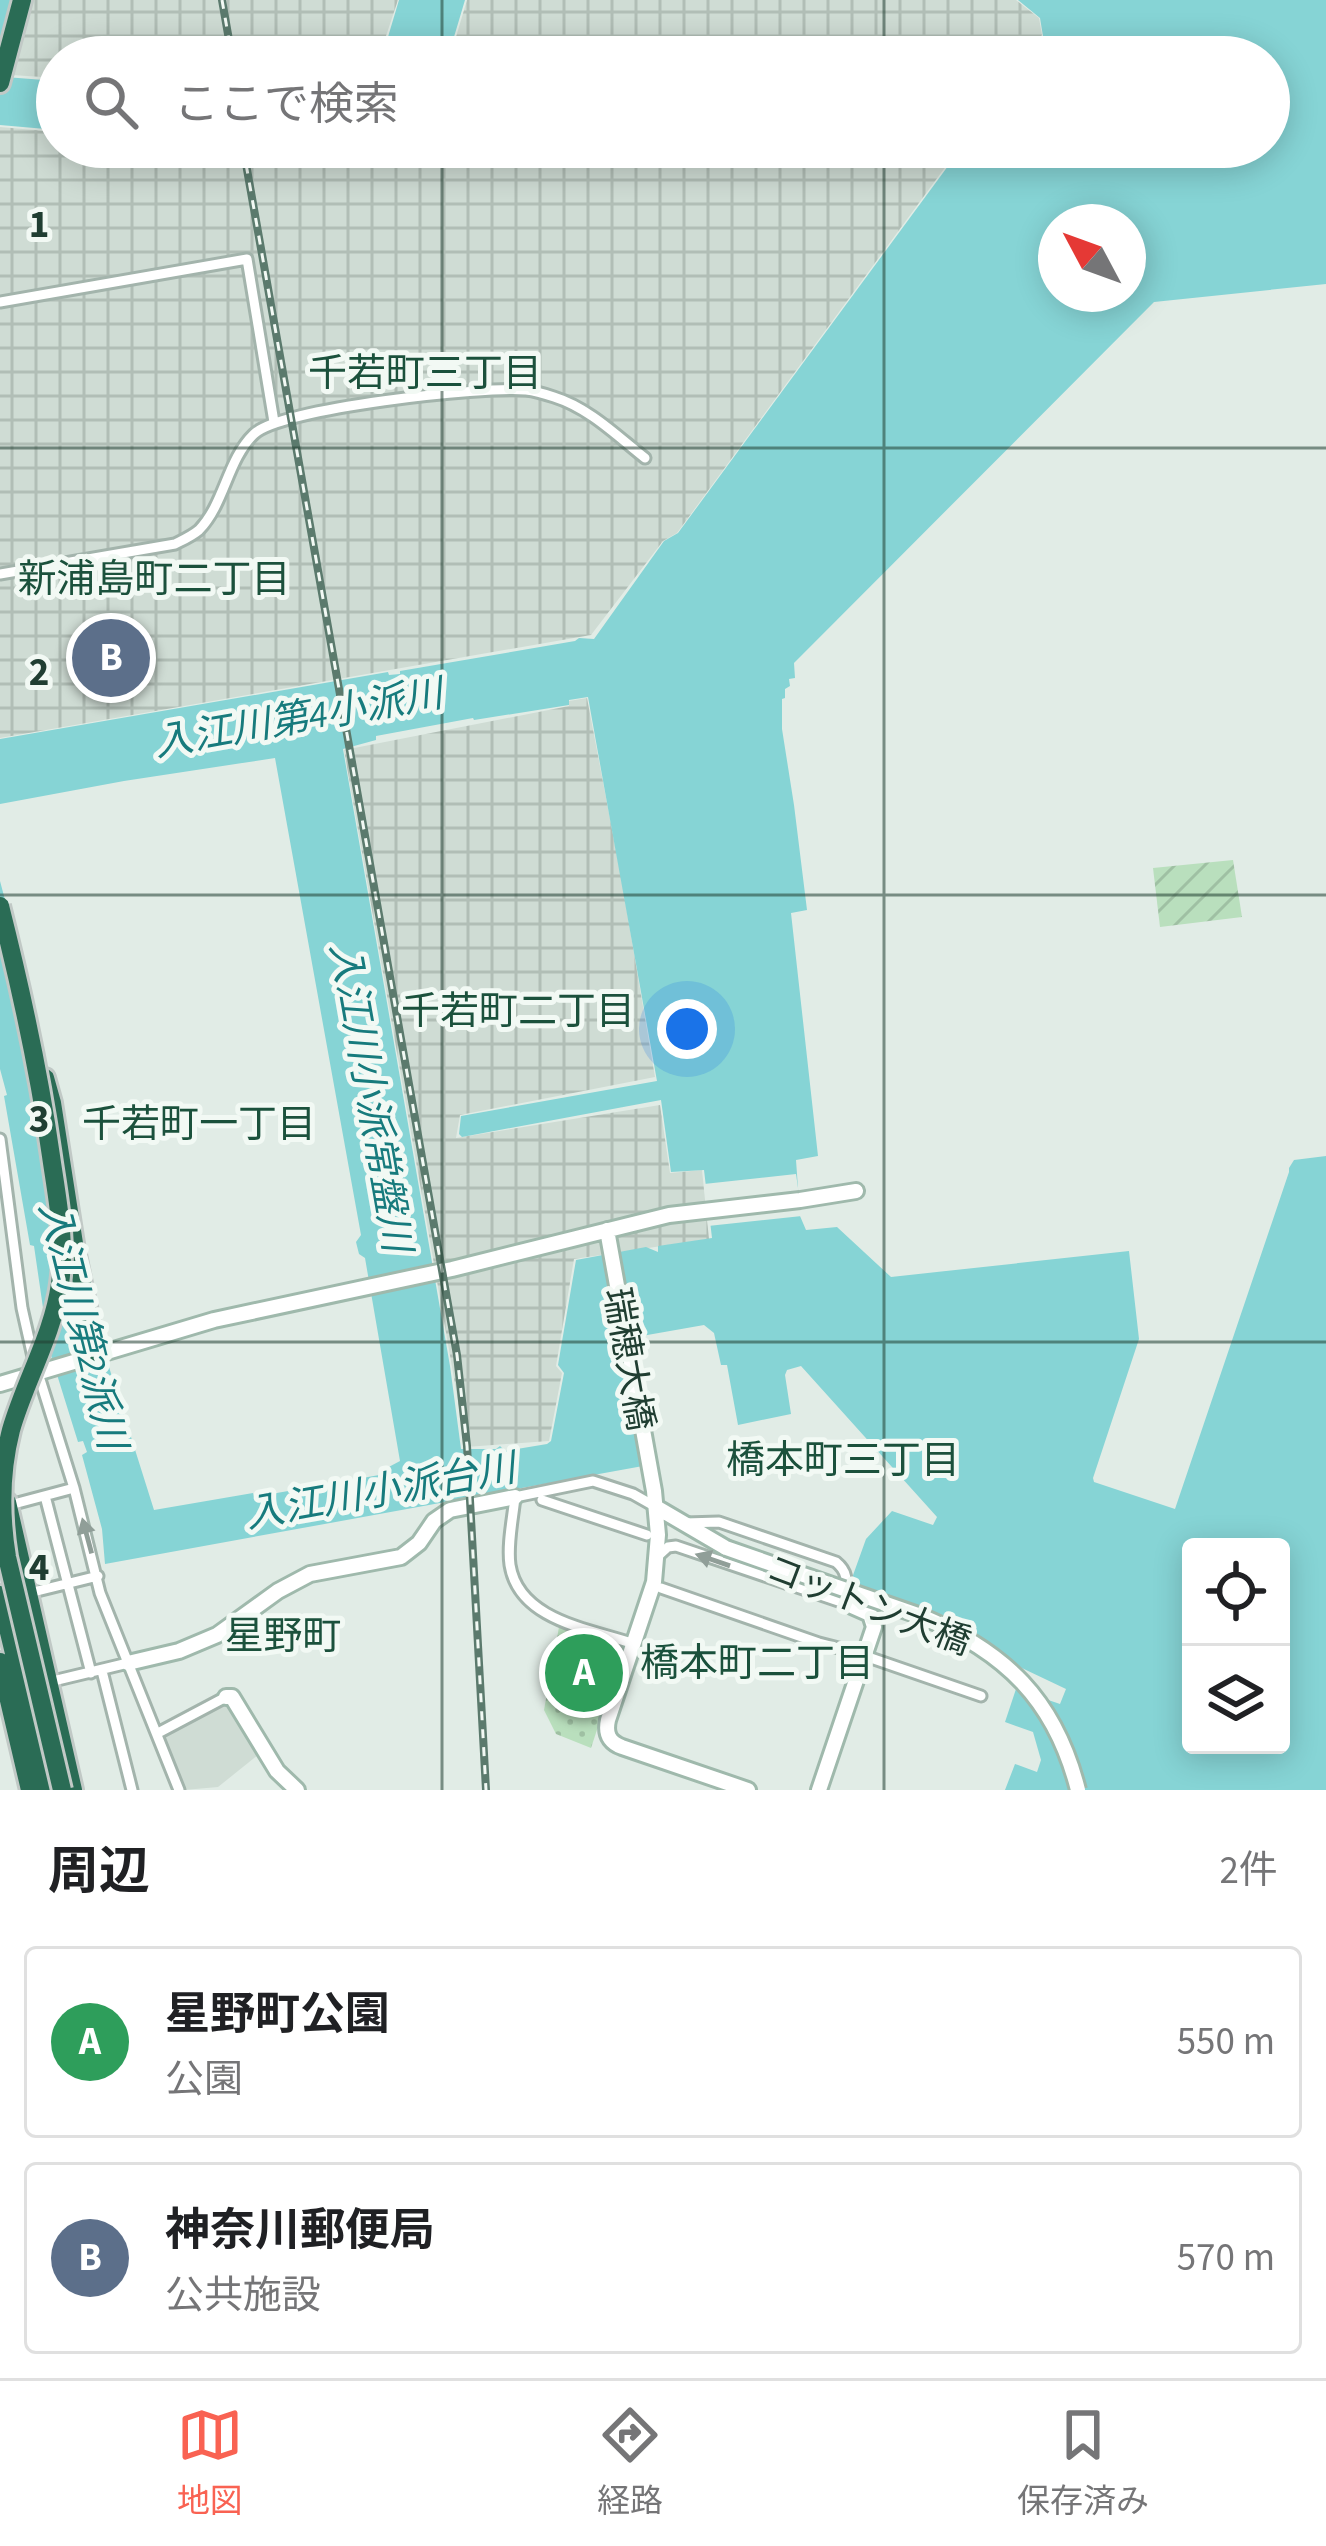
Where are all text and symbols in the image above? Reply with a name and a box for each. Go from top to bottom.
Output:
search box [36,36,1290,168]
icon: search [78,69,144,135]
text: ここで検索 [174,73,399,137]
text: 1 [29,197,49,253]
north arrow [1038,204,1146,312]
district label: 千若町三丁目 [308,346,542,402]
district label: 新浦島町二丁目 [17,552,291,608]
pin: B [72,613,150,703]
text: 2 [29,645,49,701]
water label: 入江川第4小派川 [150,665,451,772]
water label: 入江川小派常盤川 [315,939,425,1260]
district label: 千若町二丁目 [401,984,635,1040]
your location [657,999,717,1059]
text: 3 [29,1092,49,1148]
district label: 千若町一丁目 [82,1097,316,1153]
water label: 入江川第2派川 [24,1196,141,1459]
street label: 瑞穂大橋 [591,1284,666,1435]
district label: 橋本町三丁目 [726,1433,960,1489]
water label: 入江川小派台川 [241,1440,524,1543]
one-way arrow [77,1517,96,1554]
map controls [1182,1538,1290,1754]
button: locate [1182,1538,1290,1646]
text: 4 [29,1540,49,1596]
street label: コットン大橋 [758,1543,978,1668]
one-way arrow [695,1550,731,1568]
district label: 星野町 [224,1609,342,1665]
pin: A [545,1628,623,1718]
district label: 橋本町二丁目 [640,1636,874,1692]
button: layers [1182,1646,1290,1754]
text: 周辺 [48,1836,150,1908]
text: 2件 [1220,1843,1278,1899]
text: 星野町公園 [165,1983,390,2047]
text: A [79,2014,101,2070]
text: 550 m [1177,2014,1275,2070]
text: 公園 [165,2052,243,2108]
text: 神奈川郵便局 [165,2199,435,2263]
text: B [78,2230,102,2286]
text: 570 m [1177,2230,1275,2286]
text: 公共施設 [165,2268,321,2324]
tab: 地図 [177,2402,243,2525]
tab: 経路 [597,2402,663,2525]
tab: 保存済み [1017,2402,1149,2525]

